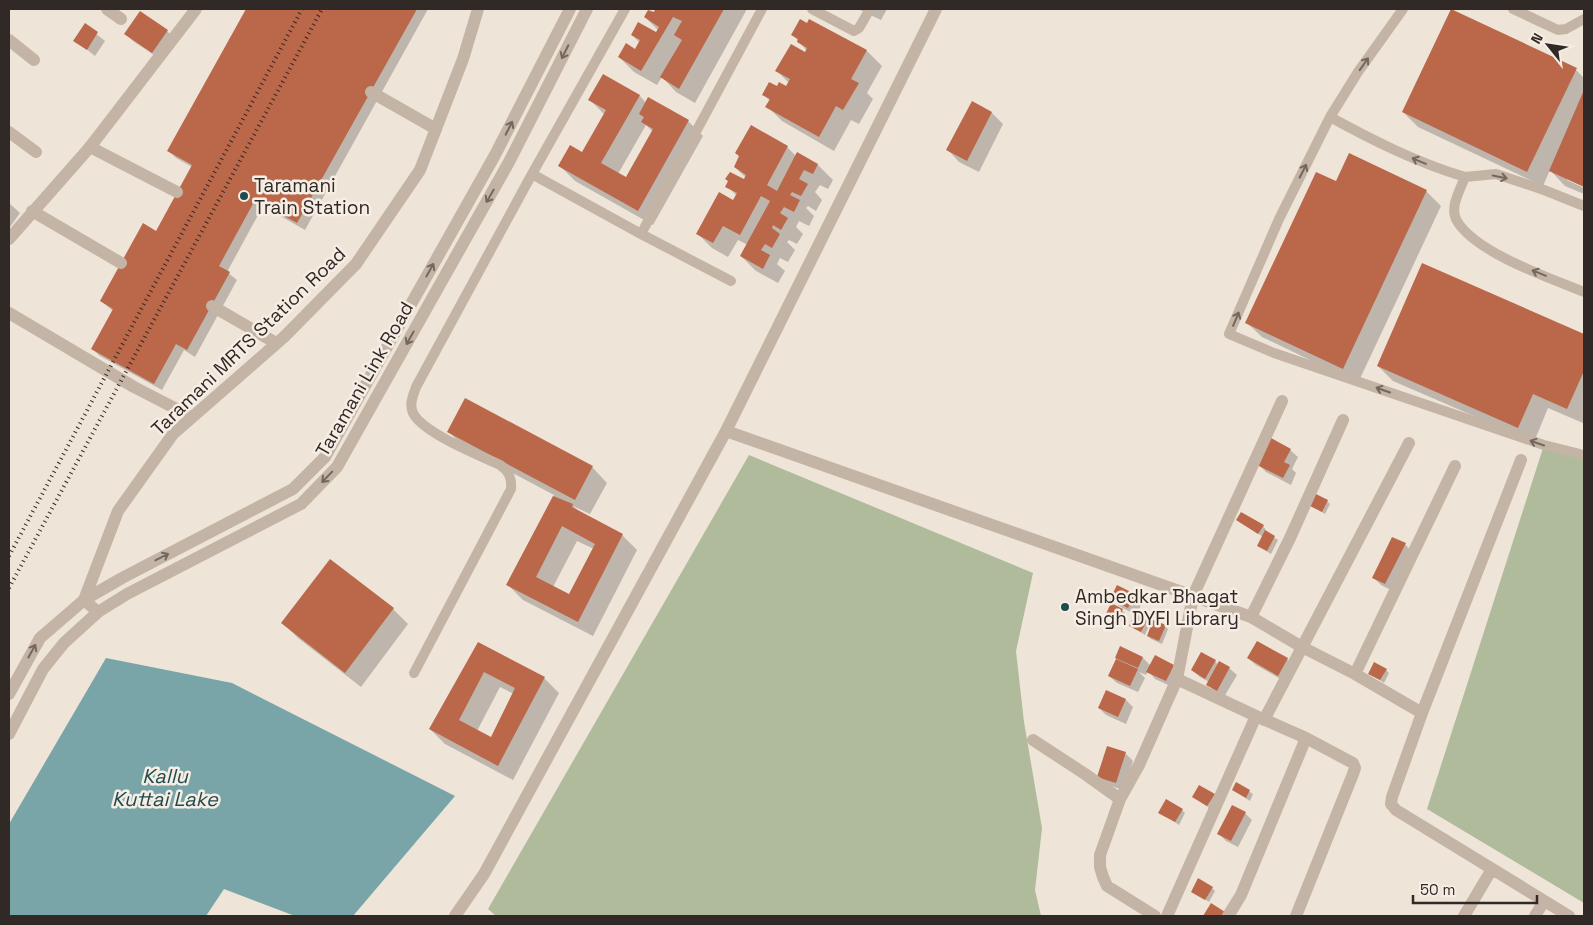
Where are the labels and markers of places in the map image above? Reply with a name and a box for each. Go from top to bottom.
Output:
place label: Taramani Train Station [254,173,370,220]
marker: Taramani Train Station [238,190,250,202]
place label: Ambedkar Bhagat Singh DYFI Library [1075,584,1239,631]
marker: Ambedkar Bhagat Singh DYFI Library [1059,601,1071,613]

